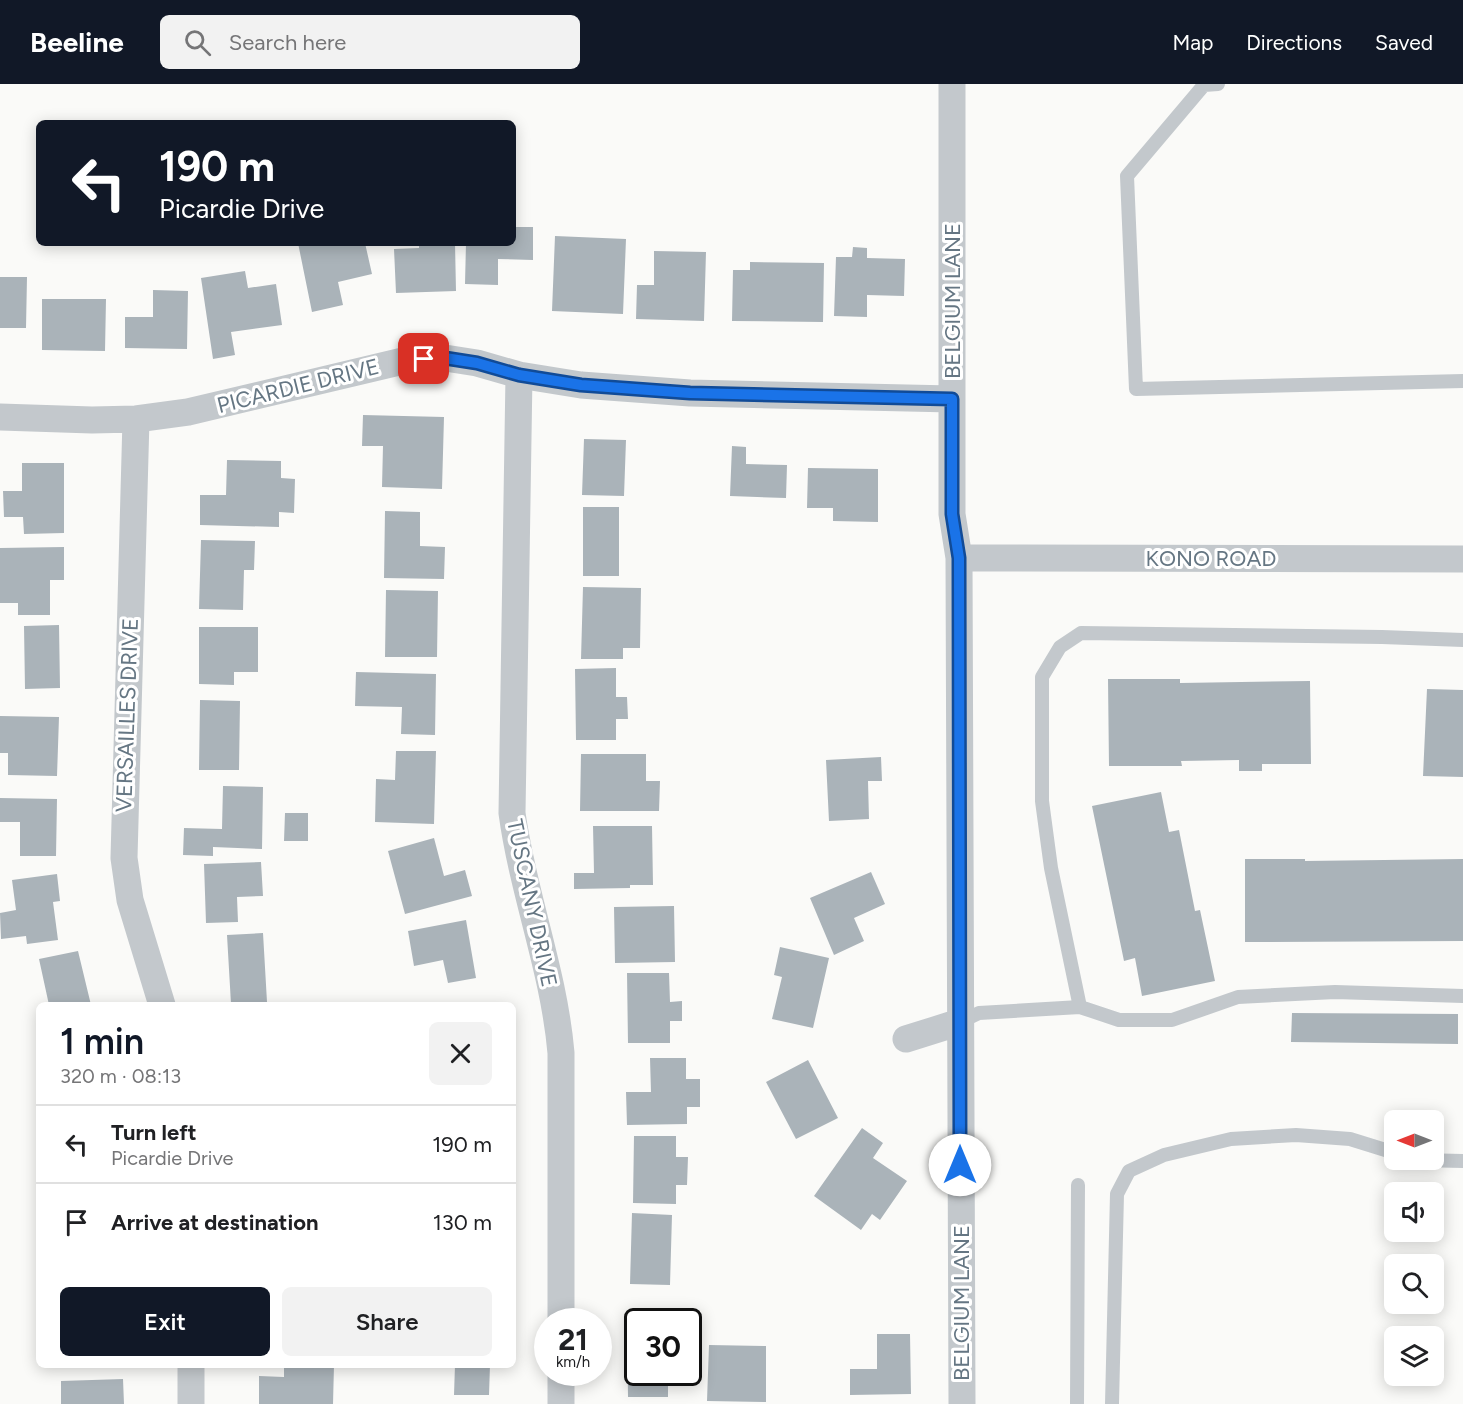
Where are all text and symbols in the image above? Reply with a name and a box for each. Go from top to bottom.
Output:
search box [160,15,580,69]
text: Beeline [30,25,124,59]
icon: search [181,26,214,59]
text: Search here [229,29,346,56]
text: Map [1172,30,1213,55]
text: Directions [1246,30,1342,55]
text: Saved [1375,30,1433,55]
text: 190 m [159,141,275,192]
icon: left [60,144,138,222]
text: Picardie Drive [159,192,324,225]
street label: BELGIUM LANE [939,223,966,379]
pin [398,333,449,384]
icon: arrive [407,342,440,375]
street label: PICARDIE DRIVE [214,353,382,419]
street label: KONO ROAD [1146,545,1276,572]
street label: VERSAILLES DRIVE [110,617,144,813]
street label: TUSCANY DRIVE [501,817,563,989]
text: 1 min [60,1020,144,1063]
button: close [429,1022,492,1085]
text: 320 m · 08:13 [60,1064,181,1088]
north arrow [1384,1110,1444,1170]
map controls [1384,1110,1444,1386]
text: Turn left [111,1119,197,1146]
icon: left [60,1128,93,1161]
text: 190 m [432,1131,492,1158]
position arrow [928,1133,992,1197]
text: Picardie Drive [111,1146,233,1170]
button: sound [1384,1182,1444,1242]
icon: arrive [60,1206,93,1239]
text: Arrive at destination [111,1209,319,1236]
text: 130 m [433,1209,492,1236]
street label: BELGIUM LANE [948,1225,975,1381]
button: search [1384,1254,1444,1314]
button: Exit [60,1287,270,1356]
button: Share [282,1287,492,1356]
speed limit sign: 30 [624,1308,702,1386]
text: 21 [558,1321,588,1358]
button: layers [1384,1326,1444,1386]
text: km/h [556,1353,590,1371]

